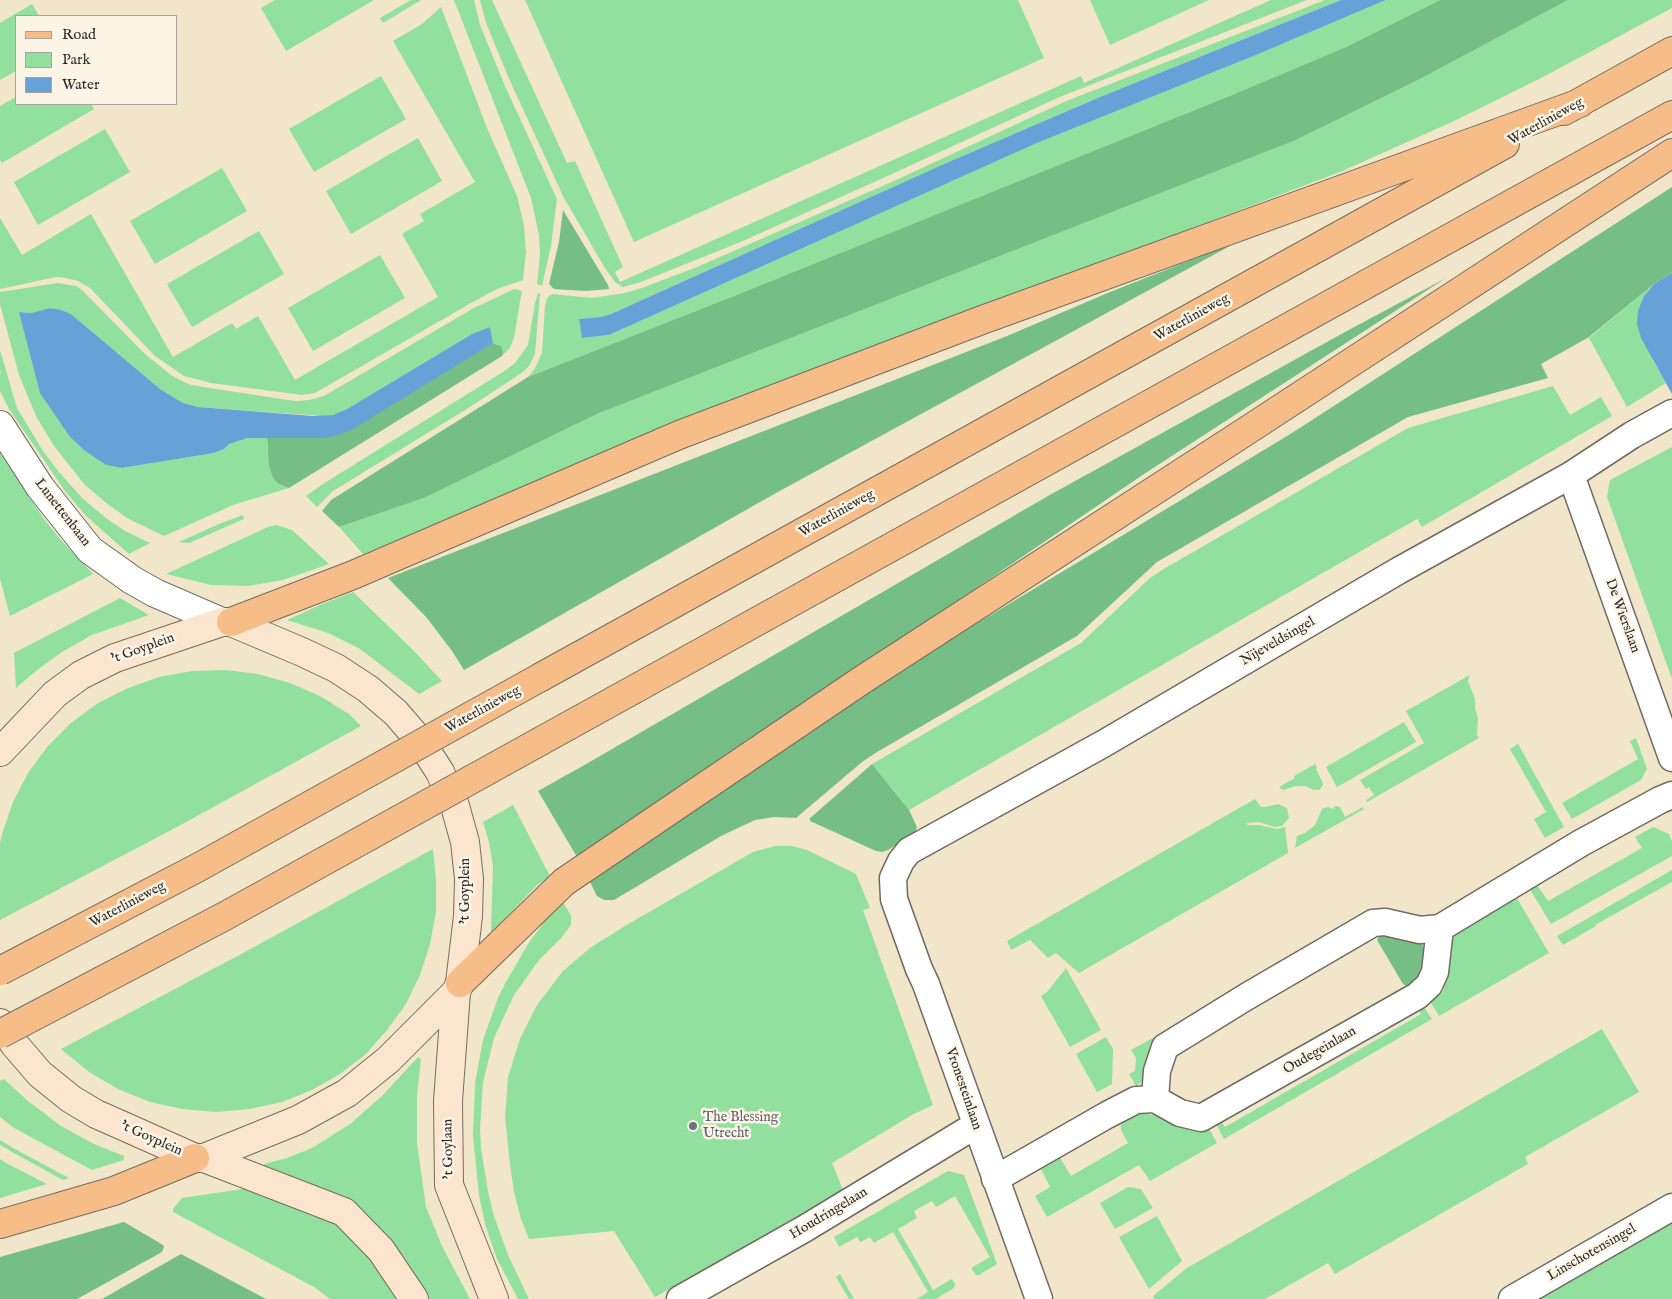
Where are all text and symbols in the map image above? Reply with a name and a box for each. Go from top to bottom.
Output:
legend [15,15,178,105]
text: Road [62,25,96,44]
text: Park [62,50,91,69]
text: Water [62,75,99,94]
street label: Waterlinieweg [1506,94,1586,150]
street label: Waterlinieweg [1152,290,1232,346]
street label: Lunettenbaan [30,476,94,550]
street label: Waterlinieweg [797,486,877,542]
street label: De Wierslaan [1601,577,1643,655]
street label: Nijeveldsingel [1238,614,1318,670]
street label: 't Goyplein [109,630,177,668]
street label: Waterlinieweg [443,682,523,738]
street label: 't Goyplein [458,858,474,924]
street label: Waterlinieweg [87,878,169,932]
street label: Oudegeinlaan [1281,1023,1359,1079]
street label: Vronesteinlaan [941,1046,985,1132]
place label: The Blessing Utrecht [703,1110,778,1142]
street label: 't Goyplein [117,1118,185,1160]
street label: 't Goylaan [440,1119,458,1179]
marker: The Blessing Utrecht [687,1120,699,1132]
street label: Houdringelaan [787,1184,871,1244]
street label: Linschotensingel [1545,1221,1639,1285]

